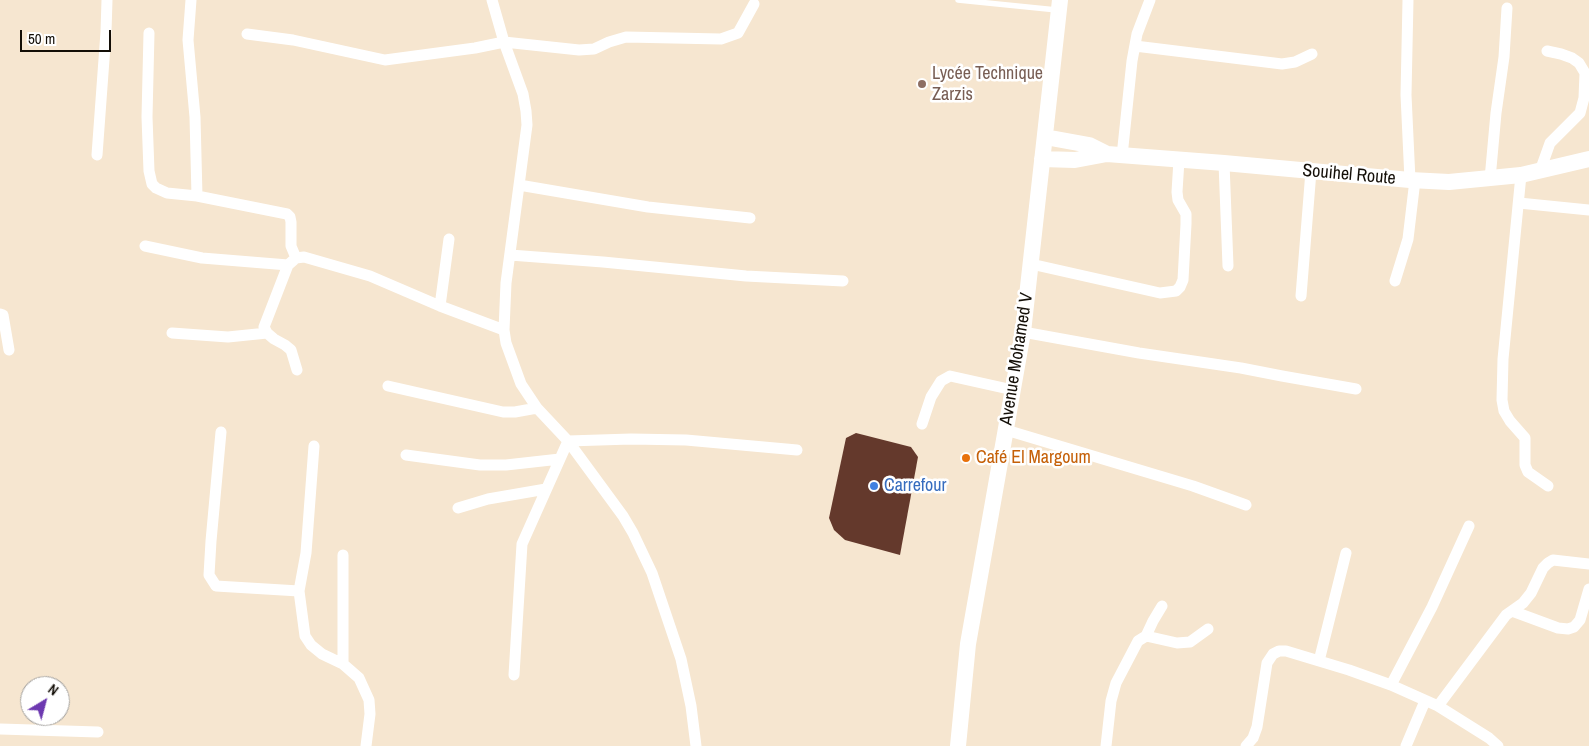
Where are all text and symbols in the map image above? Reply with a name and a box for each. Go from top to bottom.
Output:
scale bar [22,20,114,52]
text: 50 m [28,28,55,49]
place label: Lycée Technique Zarzis [932,63,1043,106]
marker: Lycée Technique Zarzis [916,78,928,90]
street label: Souihel Route [1301,160,1397,190]
street label: Avenue Mohamed V [996,291,1038,427]
place label: Café El Margoum [976,447,1091,469]
marker: Café El Margoum [960,452,972,464]
place label: Carrefour [884,475,946,497]
marker: Carrefour [868,480,880,492]
north arrow [20,676,70,726]
text: N [45,680,62,699]

